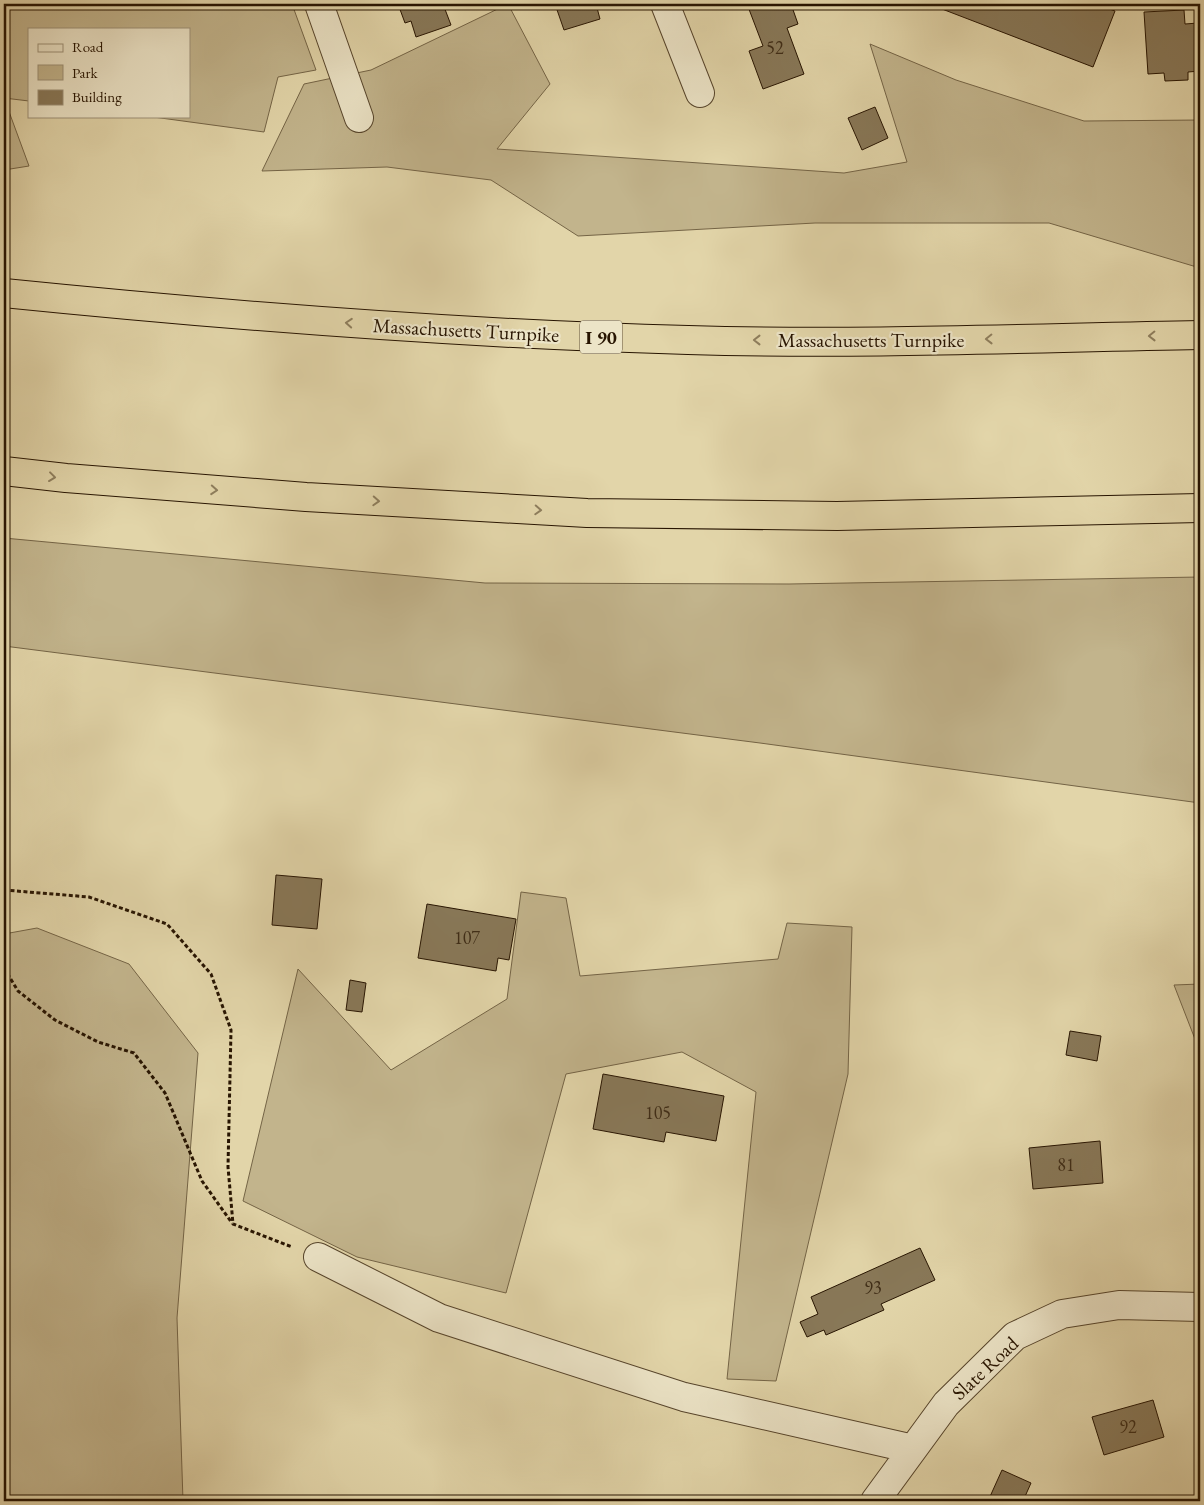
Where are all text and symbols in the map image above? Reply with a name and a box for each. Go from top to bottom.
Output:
legend [28,28,190,118]
house number: 52 [766,36,784,59]
text: Road [72,37,104,56]
text: Park [72,63,99,82]
text: Building [72,87,122,106]
street label: Massachusetts Turnpike [372,312,560,348]
one-way arrow [345,318,353,329]
road number: I 90 [580,321,622,354]
street label: Massachusetts Turnpike [778,327,964,353]
one-way arrow [1147,331,1155,341]
one-way arrow [985,334,992,344]
one-way arrow [752,335,760,345]
one-way arrow [48,471,56,482]
one-way arrow [210,484,218,495]
one-way arrow [372,495,380,506]
one-way arrow [535,505,543,516]
house number: 107 [454,926,480,949]
house number: 105 [645,1101,671,1124]
house number: 81 [1057,1153,1075,1176]
house number: 93 [864,1276,882,1299]
street label: Slate Road [946,1330,1024,1405]
house number: 92 [1119,1415,1137,1438]

